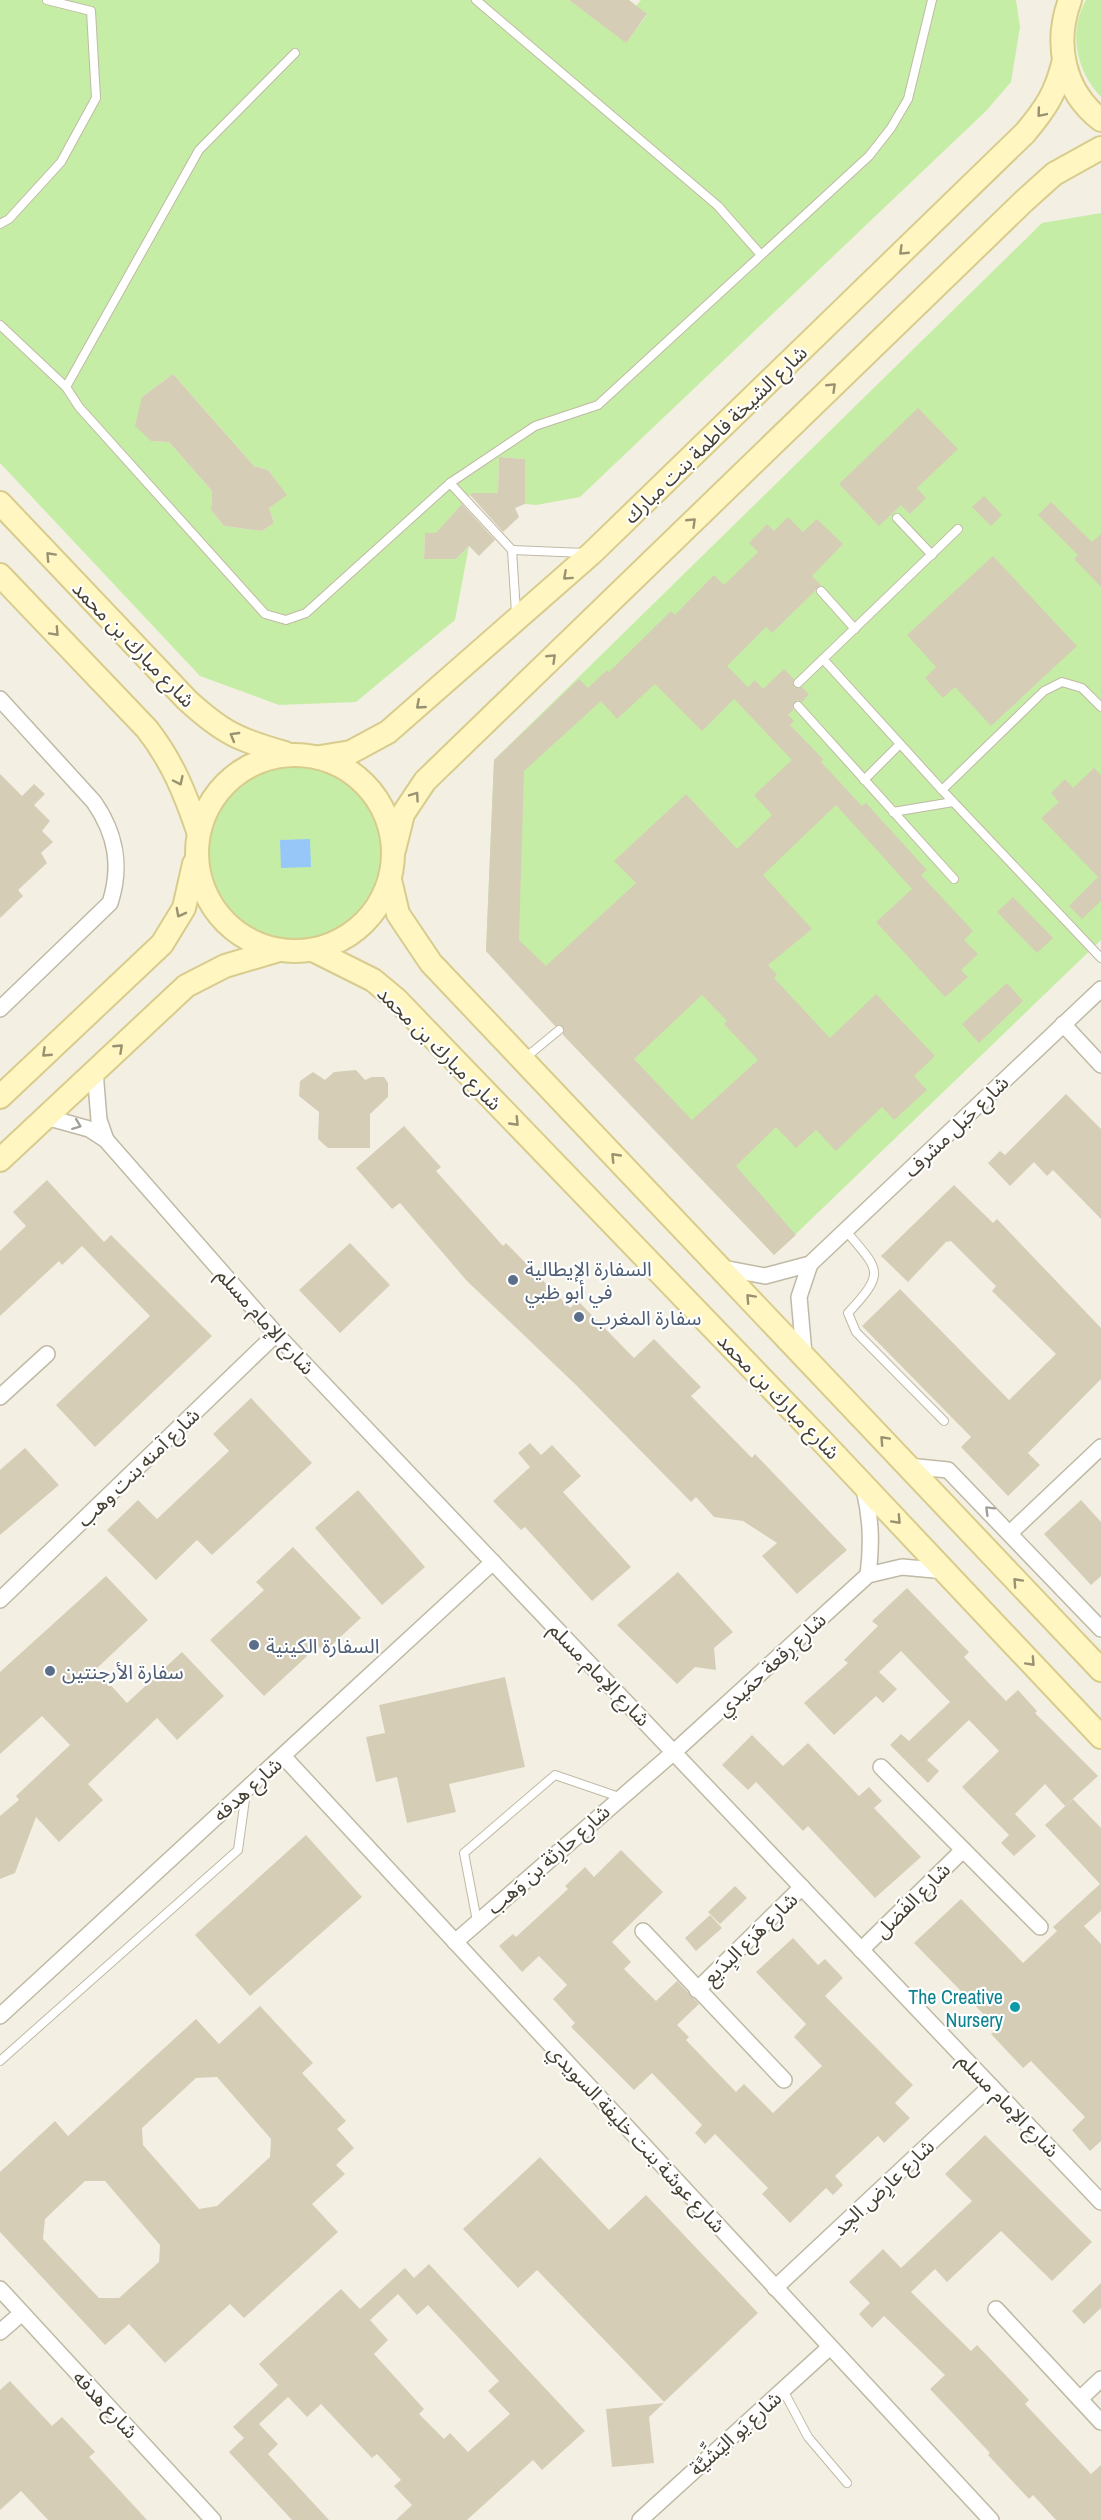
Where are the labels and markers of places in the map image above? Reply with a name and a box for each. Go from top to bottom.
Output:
place label: السفارة الإيطالية في أبو ظبي [525,1255,652,1307]
marker: السفارة الإيطالية في أبو ظبي [506,1273,520,1287]
place label: سفارة المغرب [591,1304,701,1331]
marker: سفارة المغرب [572,1310,586,1324]
place label: السفارة الكينية [266,1632,380,1659]
marker: السفارة الكينية [247,1638,261,1652]
place label: سفارة الأرجنتين [62,1658,184,1685]
marker: سفارة الأرجنتين [43,1664,57,1678]
place label: The Creative Nursery [908,1983,1004,2033]
marker: The Creative Nursery [1008,2000,1022,2014]

